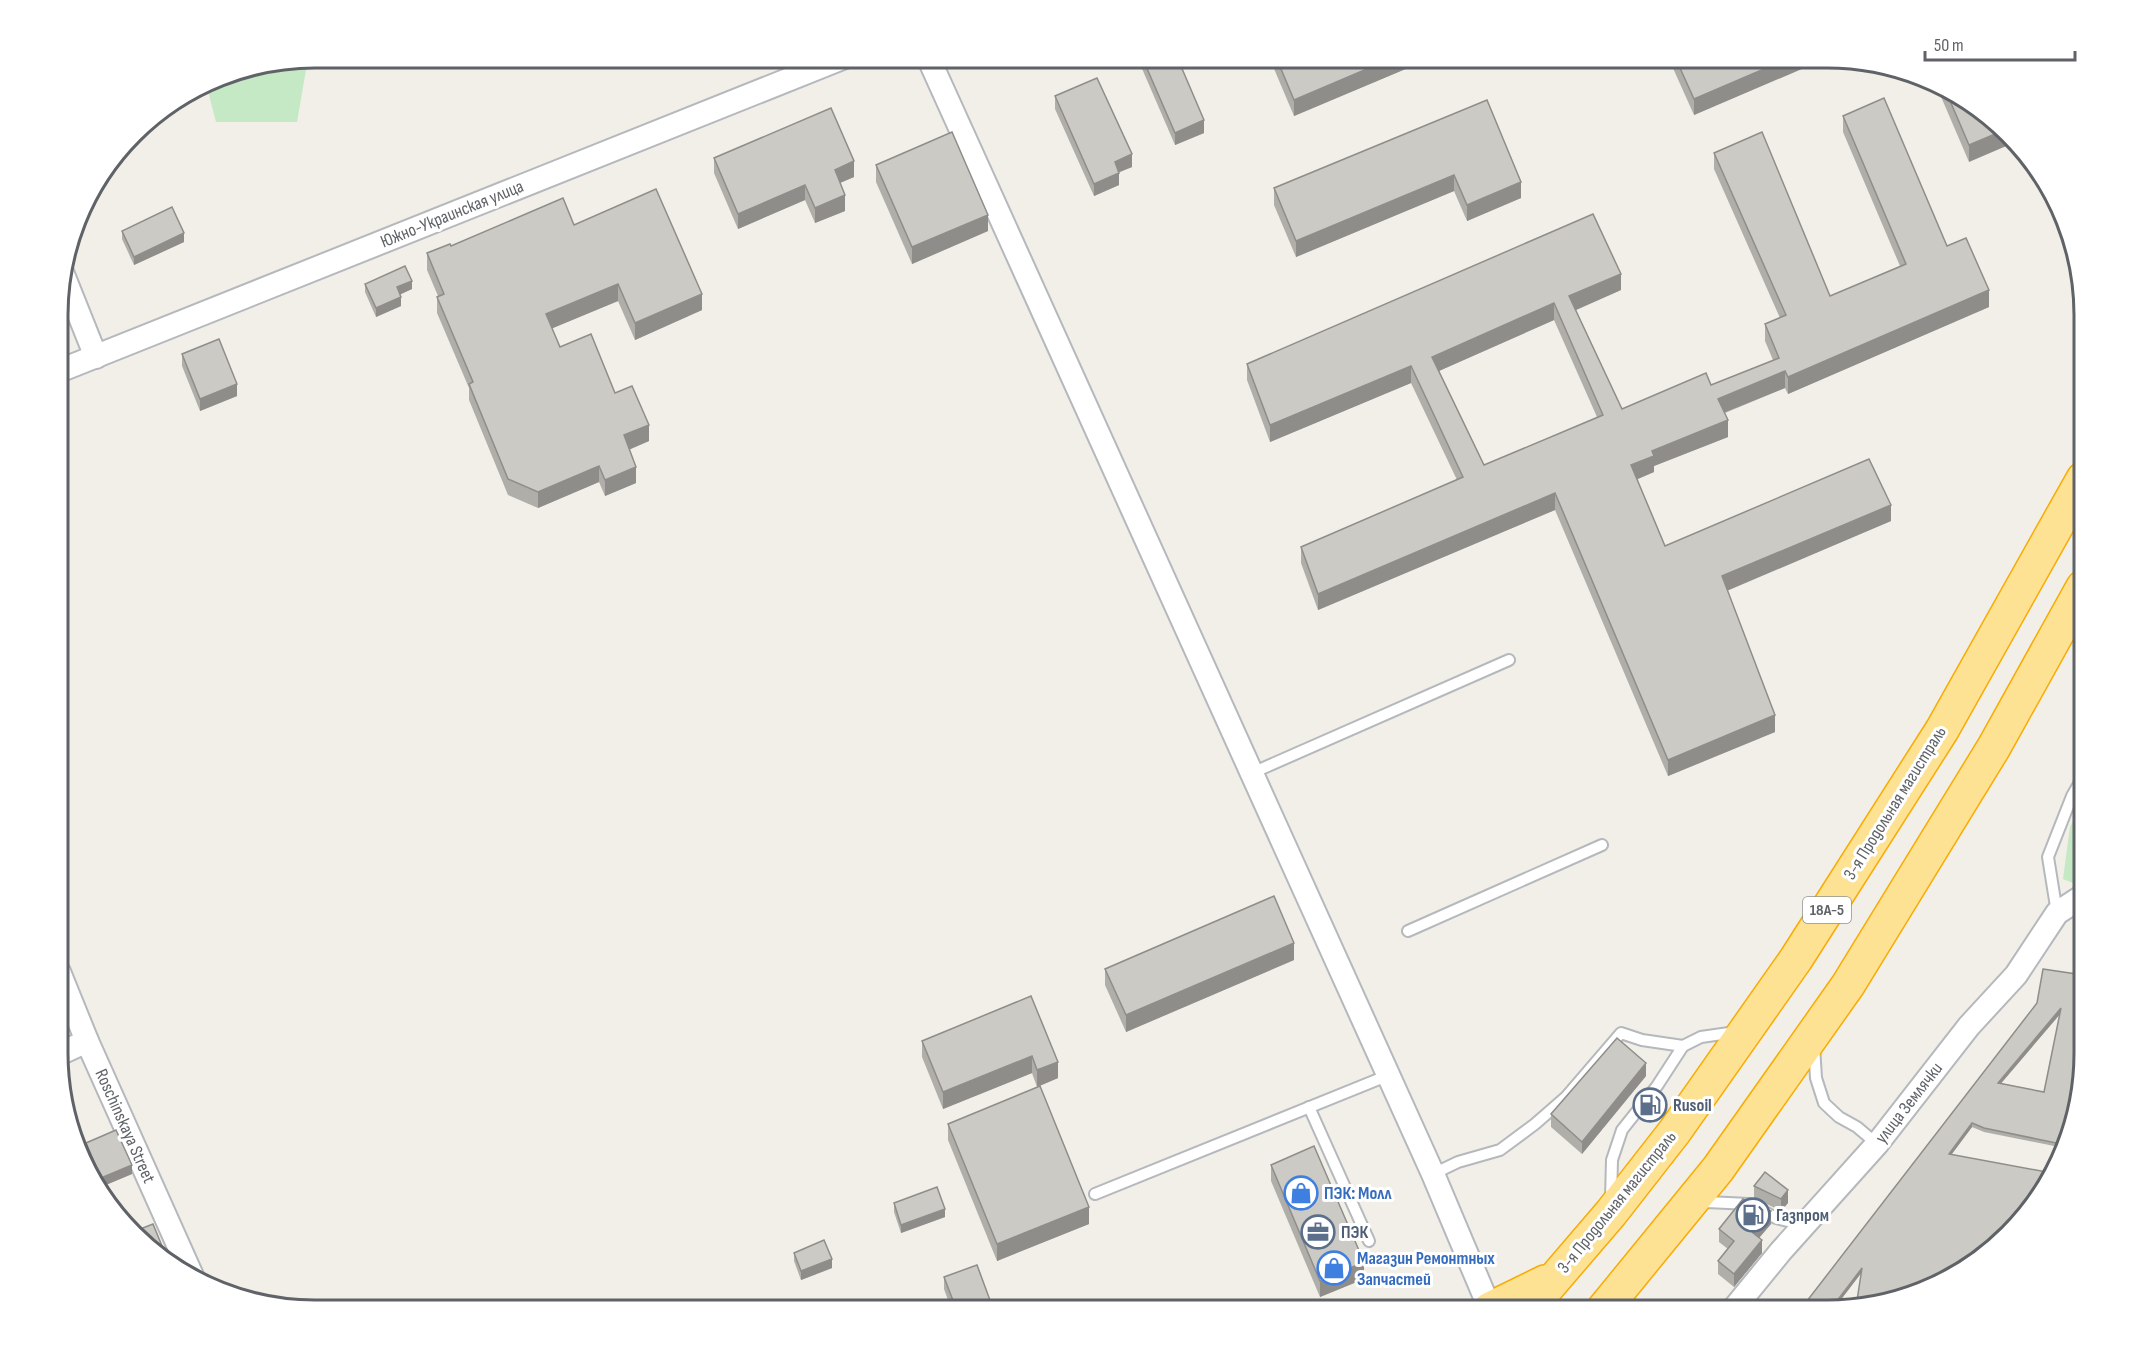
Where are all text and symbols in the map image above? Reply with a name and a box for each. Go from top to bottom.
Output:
scale bar [1925,24,2075,62]
text: 50 m [1934,35,1964,56]
street label: Южно-Украинская улица [377,176,527,252]
street label: 3-я Продольная магистраль [1839,722,1951,884]
road number: 18А-5 [1803,897,1851,923]
street label: улица Землячки [1871,1058,1947,1148]
street label: Roschinskaya Street [90,1066,160,1187]
fuel station icon: Rusoil [1632,1087,1668,1123]
place label: Rusoil [1673,1095,1712,1116]
street label: 3-я Продольная магистраль [1553,1127,1681,1277]
shop icon: ПЭК: Молл [1283,1175,1319,1211]
place label: ПЭК: Молл [1324,1183,1392,1204]
fuel station icon: Газпром [1735,1197,1771,1233]
place label: Газпром [1776,1205,1829,1226]
office icon: ПЭК [1300,1214,1336,1250]
place label: ПЭК [1341,1222,1368,1243]
place label: Магазин Ремонтных Запчастей [1357,1248,1495,1290]
shop icon: Магазин Ремонтных Запчастей [1316,1250,1352,1286]

